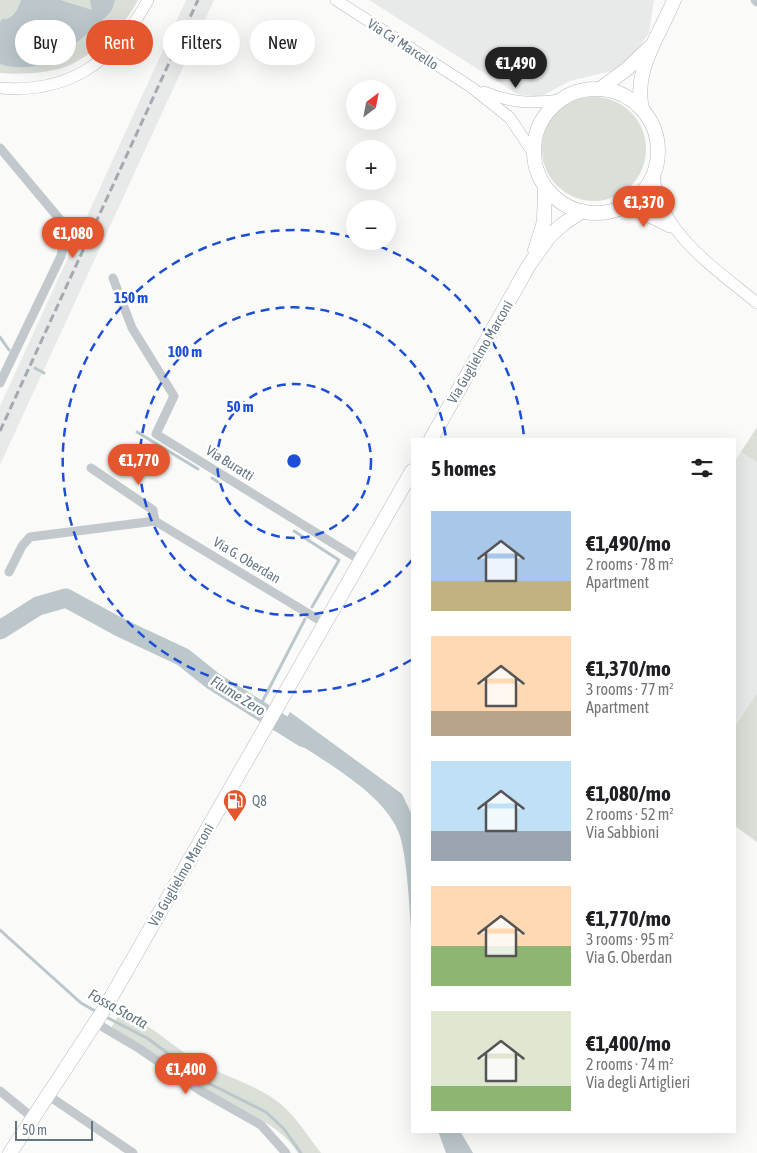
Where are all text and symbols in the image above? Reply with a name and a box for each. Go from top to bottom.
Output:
street label: Via Ca' Marcello [365,15,441,73]
chip: Buy [15,20,76,65]
chip: Rent [86,20,153,65]
chip: Filters [163,20,240,65]
chip: New [250,20,315,65]
pin: €1,490 [475,46,557,89]
text: €1,490 [496,54,536,72]
north arrow [346,80,396,130]
map controls [346,80,396,250]
button: + [346,140,396,190]
pin: €1,370 [603,186,685,228]
text: €1,370 [624,193,664,211]
button: − [346,200,396,250]
pin: €1,080 [32,216,114,259]
text: €1,080 [53,224,93,242]
text: 150 m [114,289,148,306]
street label: Via Guglielmo Marconi [444,298,516,406]
text: 100 m [168,343,202,360]
text: 50 m [227,398,254,415]
street label: Via Buratti [203,442,257,484]
pin: €1,770 [98,444,180,486]
text: €1,770 [119,451,159,469]
centre of rings [285,452,303,470]
icon: filters [688,454,716,482]
text: 5 homes [431,456,496,480]
icon: home [471,531,531,591]
text: €1,490/mo [586,531,671,555]
street label: Via G. Oberdan [210,534,284,586]
text: 2 rooms · 78 m² [586,555,674,573]
text: Apartment [586,573,649,591]
icon: home [471,656,531,716]
text: €1,370/mo [586,656,671,680]
water label: Fiume Zero [208,672,269,719]
text: 3 rooms · 77 m² [586,680,674,698]
text: Apartment [586,698,649,716]
icon: home [471,781,531,841]
text: €1,080/mo [586,781,671,805]
fuel station icon: Q8 [222,788,248,822]
place label: Q8 [252,793,267,809]
text: 2 rooms · 52 m² [586,805,674,823]
street label: Via Guglielmo Marconi [145,821,217,929]
text: Via Sabbioni [586,823,659,841]
icon: home [471,906,531,966]
text: €1,770/mo [586,906,671,930]
text: 3 rooms · 95 m² [586,930,674,948]
text: Via G. Oberdan [586,948,672,966]
water label: Fossa Storta [86,985,151,1032]
icon: home [471,1031,531,1091]
text: €1,400/mo [586,1031,671,1055]
pin: €1,400 [145,1052,227,1095]
text: 2 rooms · 74 m² [586,1055,674,1073]
text: €1,400 [166,1060,206,1078]
text: Via degli Artiglieri [586,1073,690,1091]
scale bar [15,1118,92,1141]
text: 50 m [22,1122,47,1138]

